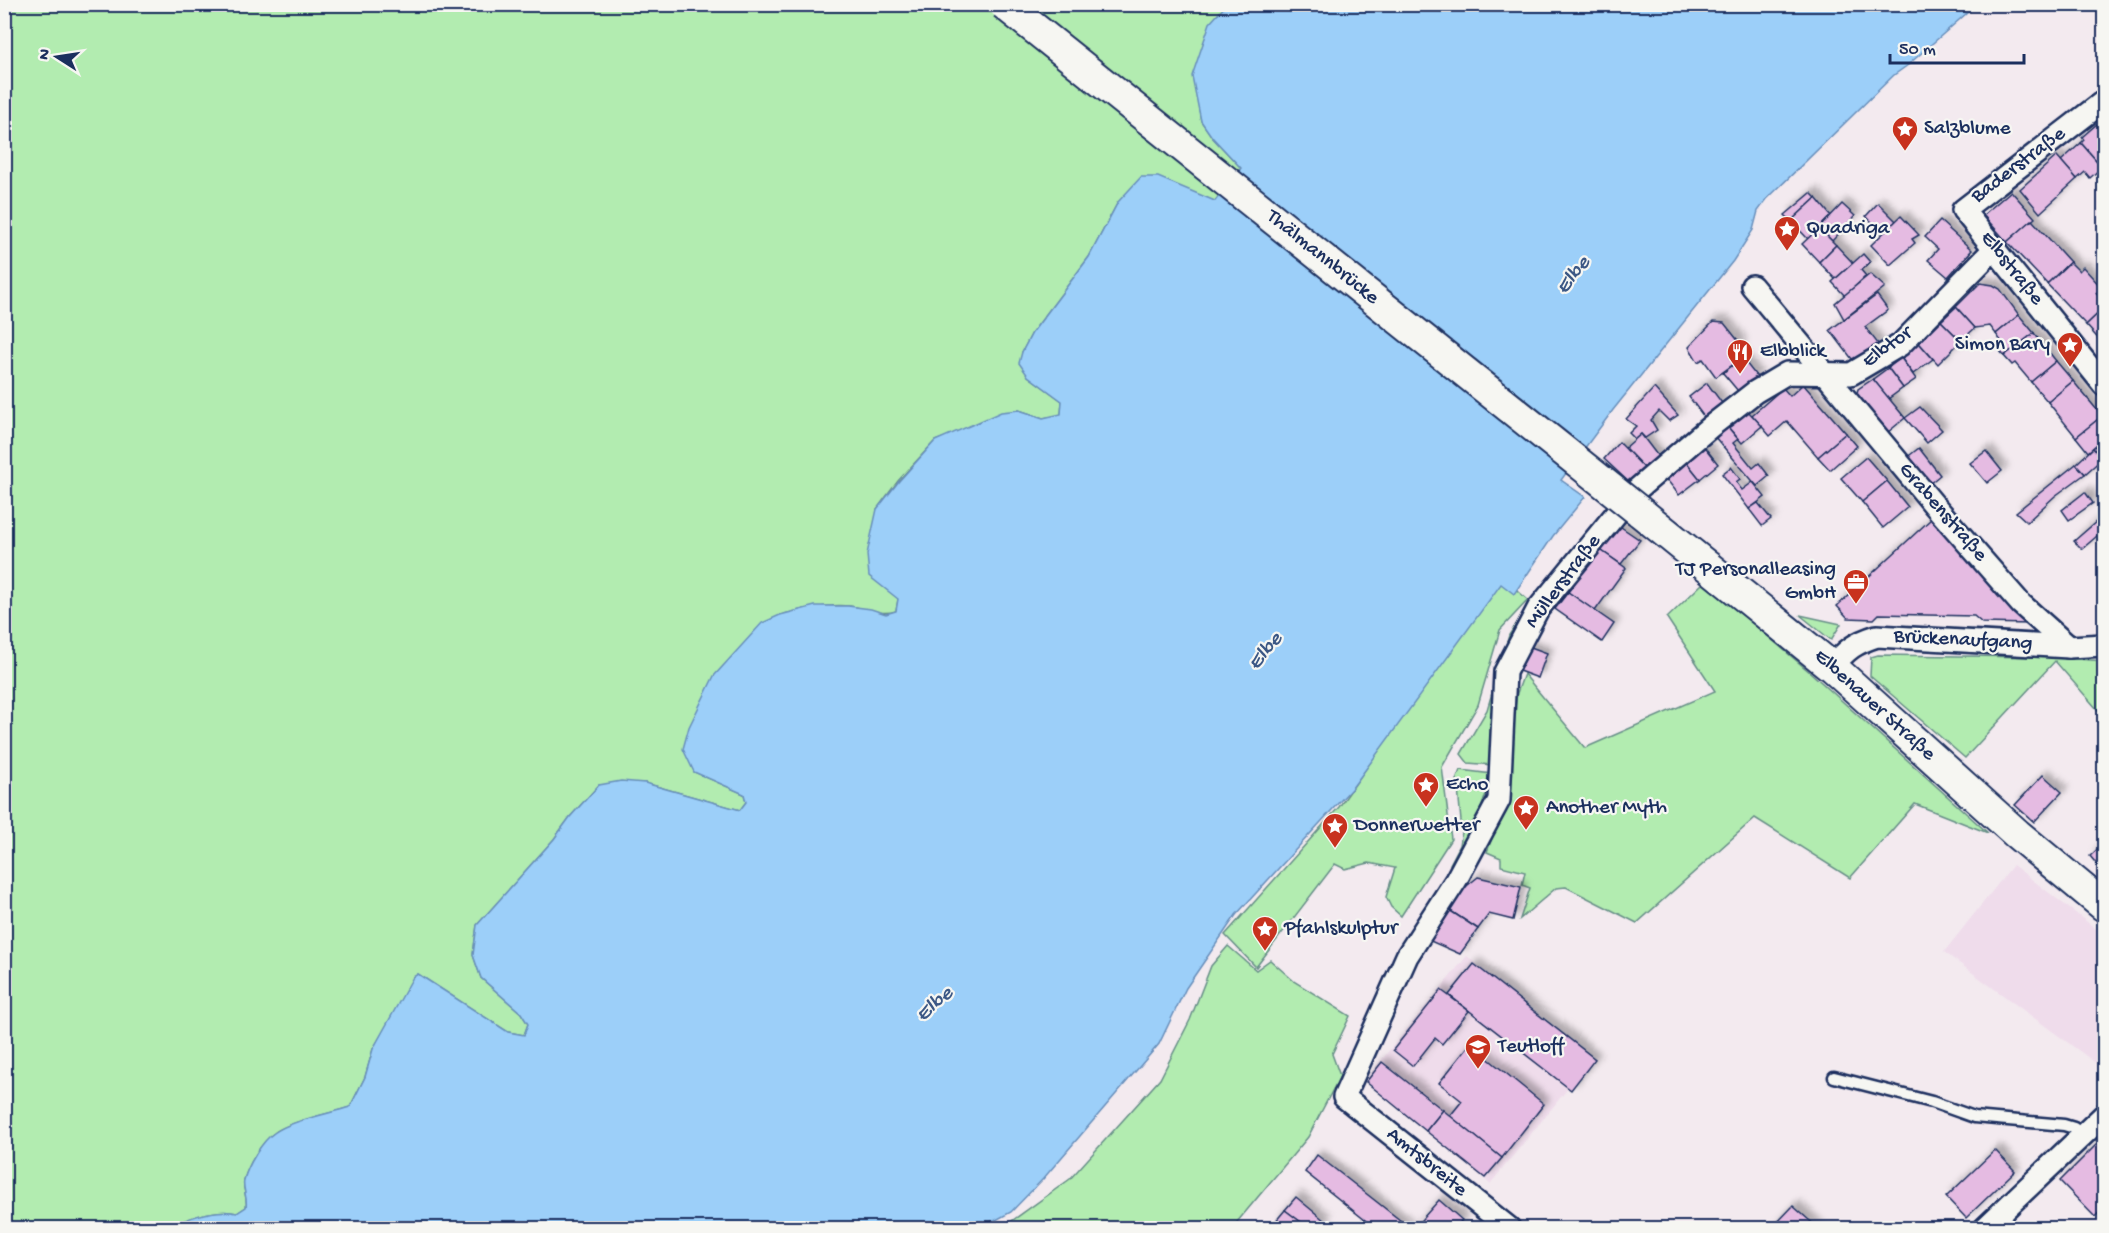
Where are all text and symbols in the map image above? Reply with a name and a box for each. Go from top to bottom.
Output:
north arrow [27,27,87,87]
scale bar [1890,27,2024,65]
text: 50 m [1899,40,1936,61]
text: N [35,47,56,62]
place icon: Salzblume [1890,114,1920,152]
place label: Salzblume [1924,117,2012,142]
street label: Baderstraße [1966,122,2072,210]
street label: Thälmannbrücke [1260,204,1384,312]
place icon: Quadriga [1772,214,1802,252]
place label: Quadriga [1806,217,1891,242]
street label: Elbstraße [1974,227,2049,312]
water label: Elbe [1551,250,1598,300]
street label: Elbtor [1858,321,1919,374]
place icon: Simon Bary [2055,330,2085,368]
place label: Simon Bary [1955,333,2050,358]
restaurant icon: Elbblick [1725,337,1755,375]
place label: Elbblick [1760,340,1828,365]
street label: Grabenstraße [1892,458,1993,569]
street label: Müllerstraße [1521,529,1608,634]
place label: TJ Personalleasing GmbH [1675,558,1837,607]
office icon: TJ Personalleasing GmbH [1841,567,1871,605]
street label: Brückenaufgang [1892,625,2033,657]
water label: Elbe [1243,626,1290,676]
street label: Elbenauer Straße [1808,645,1941,768]
place icon: Echo [1411,770,1441,808]
place label: Echo [1446,773,1489,798]
place icon: Another Myth [1511,793,1541,831]
place label: Another Myth [1546,796,1667,821]
place icon: Donnerwetter [1320,811,1350,849]
place label: Donnerwetter [1352,814,1481,839]
place icon: Pfahlskulptur [1250,914,1280,952]
place label: Pfahlskulptur [1283,917,1399,942]
water label: Elbe [911,980,960,1028]
school or university icon: Teutloff [1463,1032,1493,1070]
place label: Teutloff [1497,1035,1565,1060]
street label: Amtsbreite [1380,1123,1472,1204]

